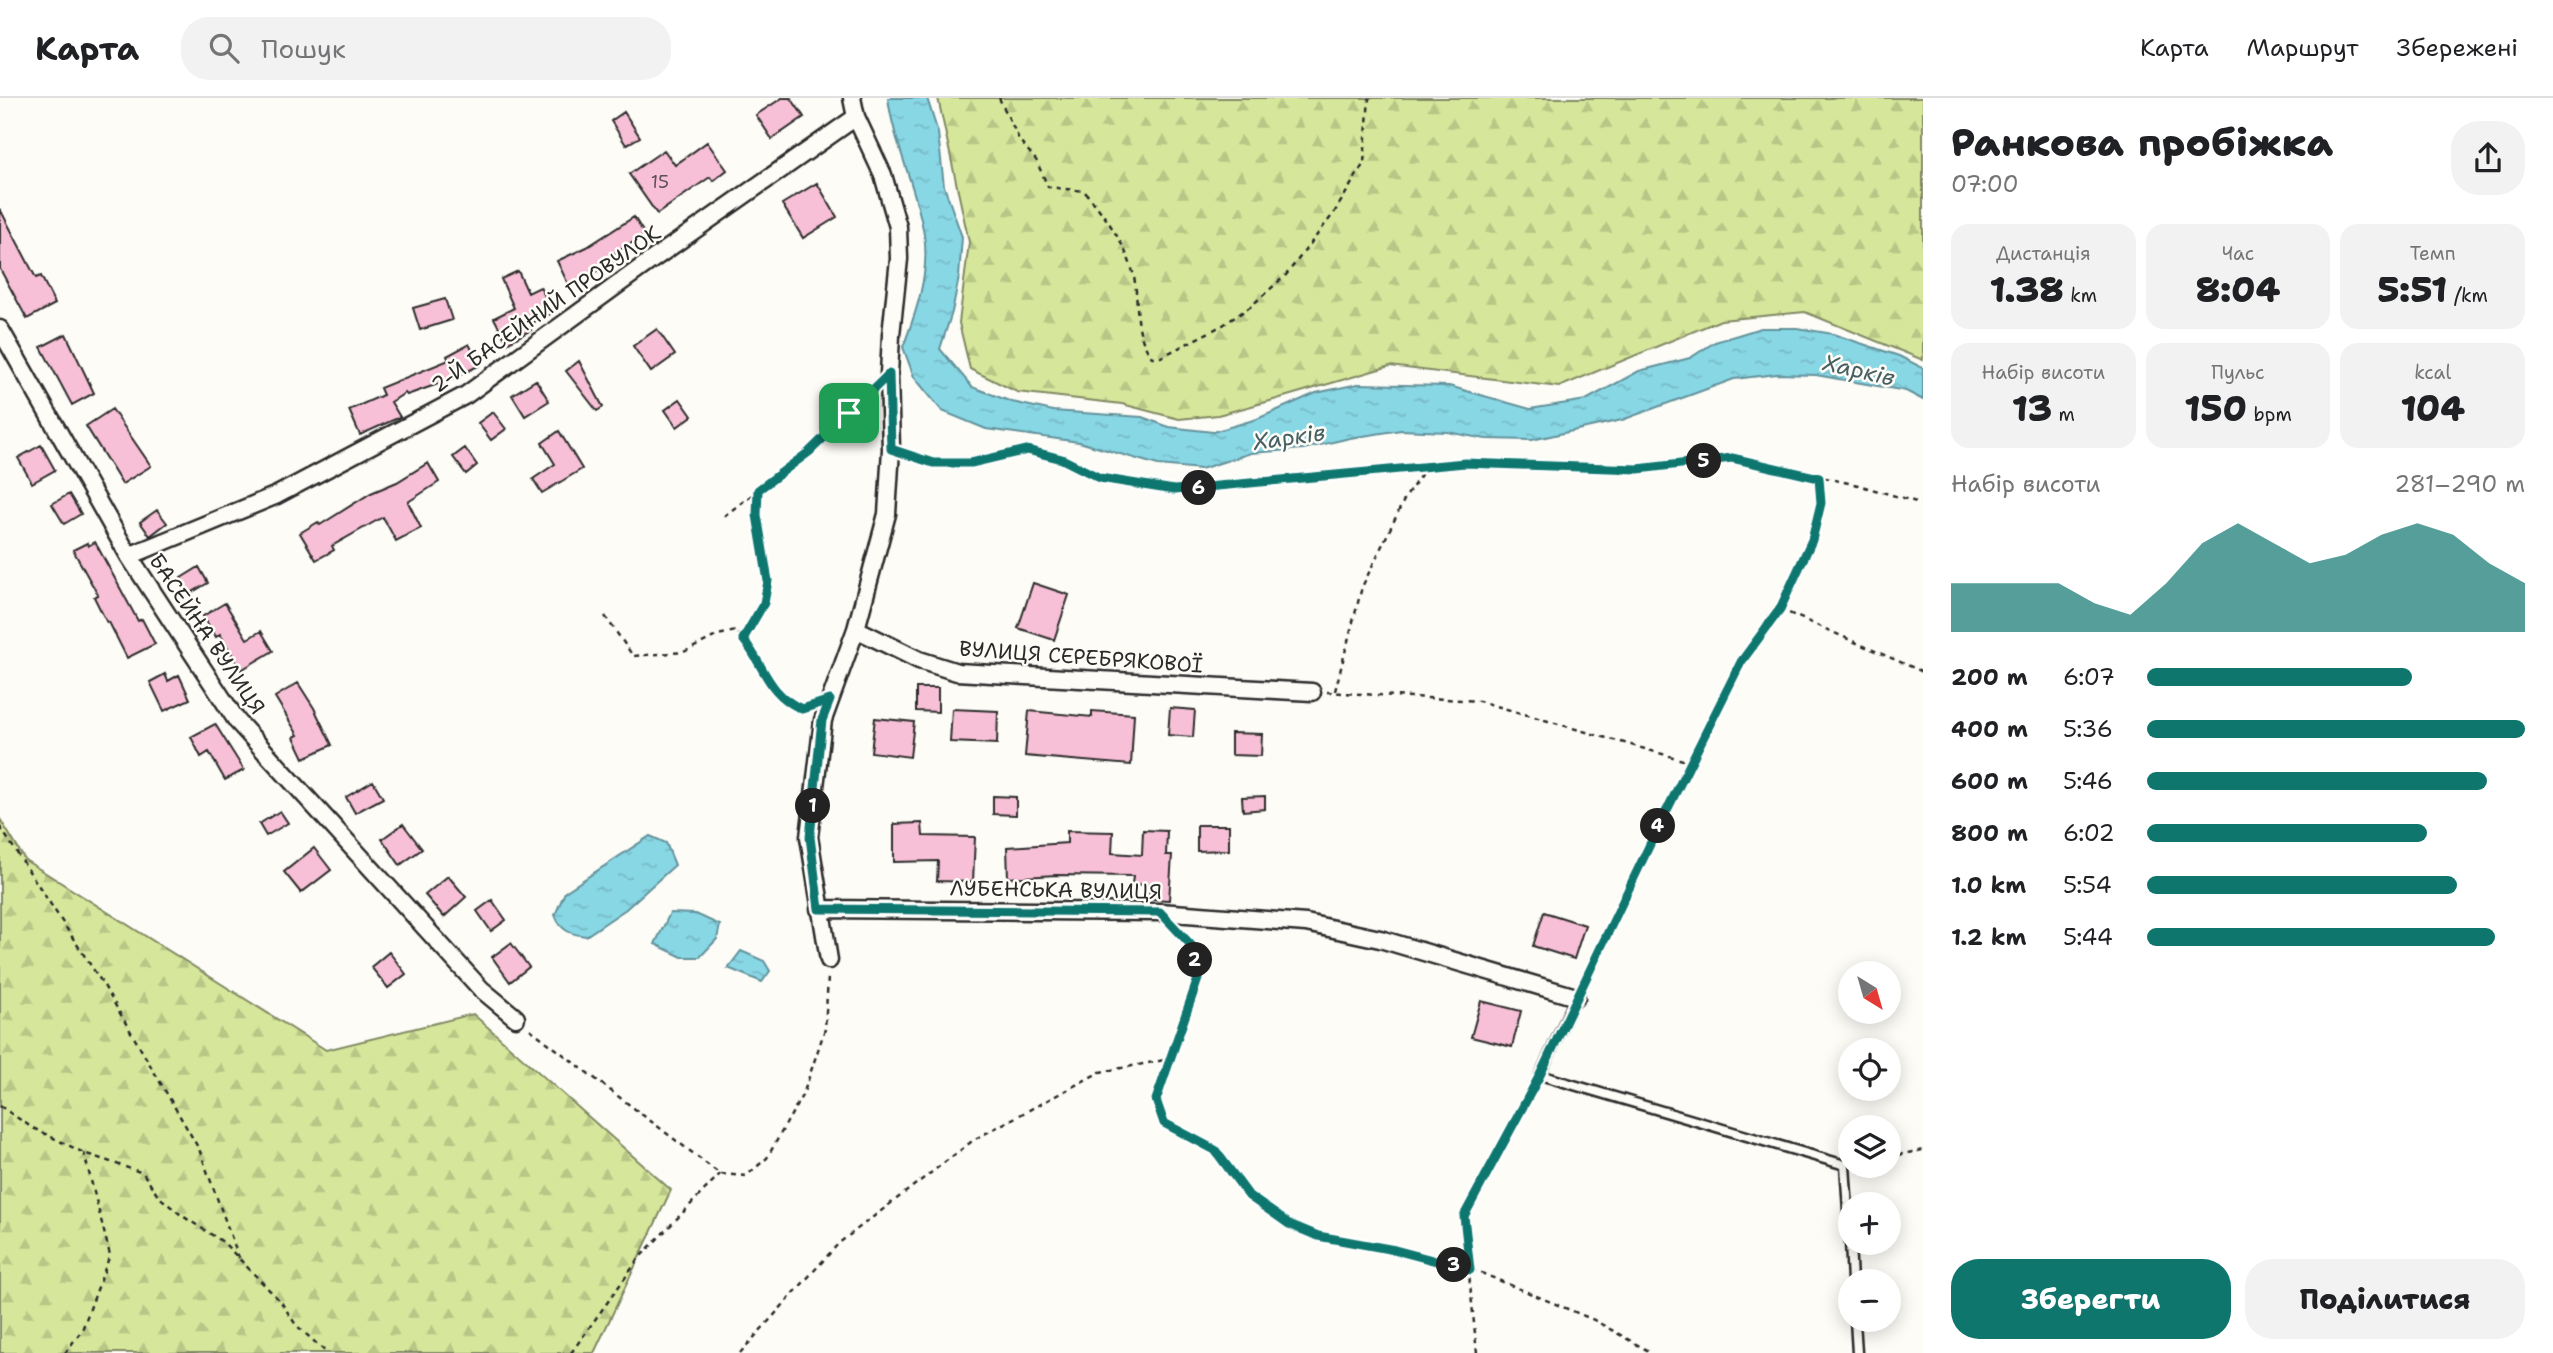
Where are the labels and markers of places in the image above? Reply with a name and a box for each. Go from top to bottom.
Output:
pin [819,383,879,443]
pin: 5 [1686,444,1722,478]
pin: 6 [1182,470,1216,506]
pin: 1 [796,788,830,824]
pin: 4 [1640,808,1676,844]
pin: 2 [1178,942,1212,978]
pin: 3 [1436,1248,1472,1282]

